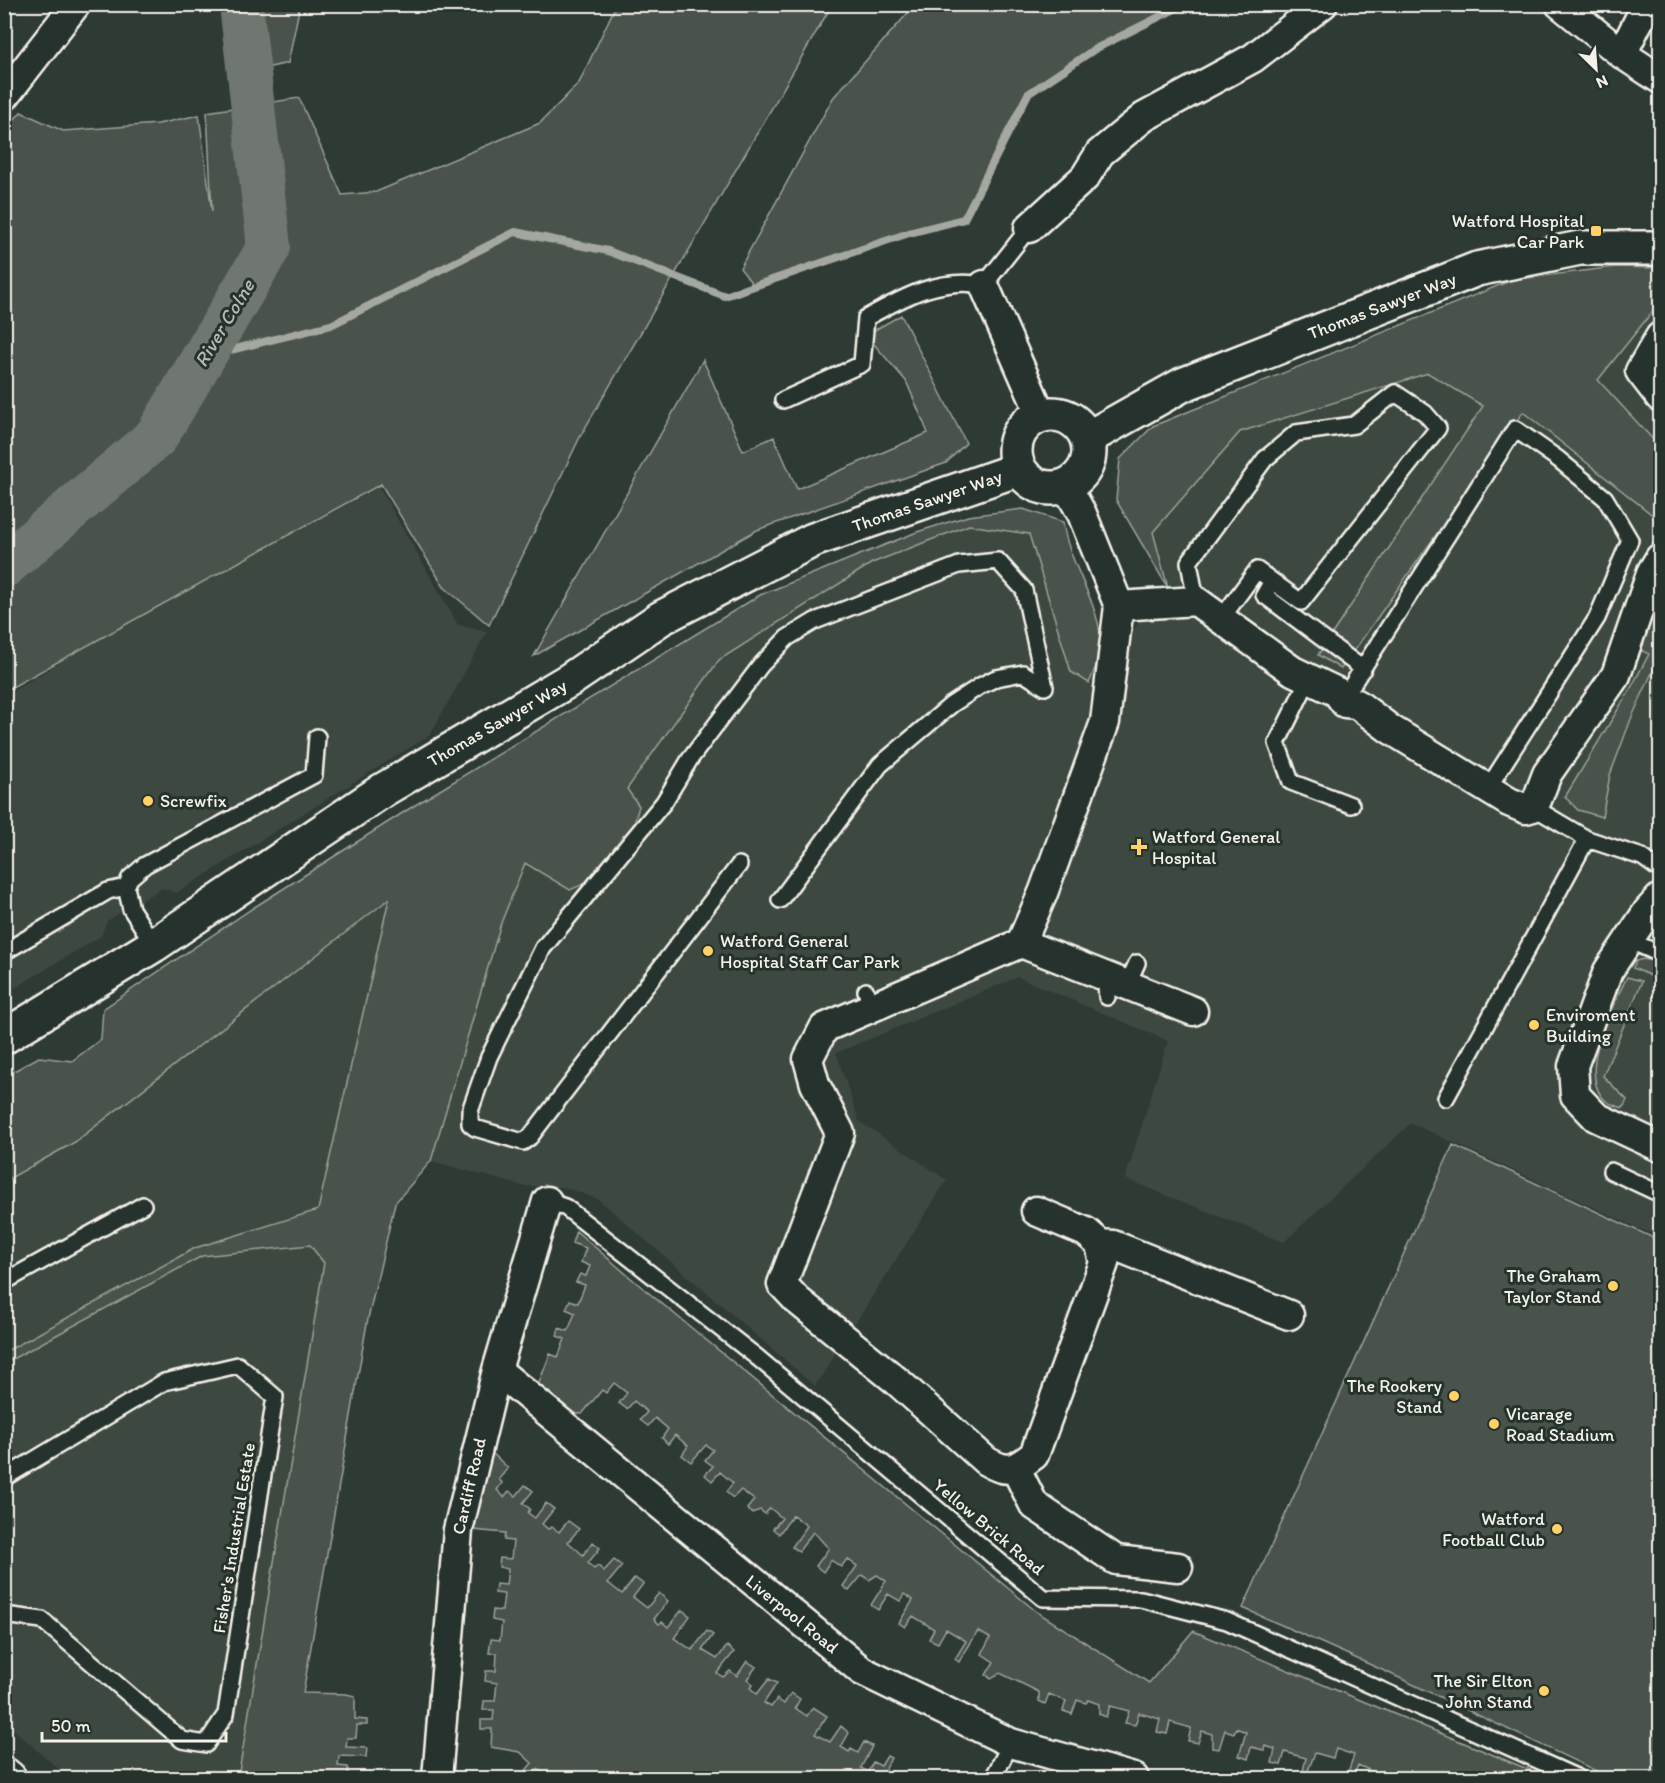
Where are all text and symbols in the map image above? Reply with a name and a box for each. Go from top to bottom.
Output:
north arrow [1566,39,1626,99]
text: N [1593,71,1611,93]
place label: Watford Hospital Car Park [1452,210,1585,253]
marker: Watford Hospital Car Park [1589,224,1603,238]
street label: Thomas Sawyer Way [1305,267,1460,344]
water label: River Colne [189,274,260,371]
street label: Thomas Sawyer Way [849,465,1005,537]
street label: Thomas Sawyer Way [423,674,571,772]
place label: Screwfix [160,790,227,812]
marker: Screwfix [141,794,155,808]
place label: Watford General Hospital [1152,826,1280,869]
marker: Watford General Hospital [1130,838,1148,856]
place label: Watford General Hospital Staff Car Park [720,930,900,973]
marker: Watford General Hospital Staff Car Park [701,944,715,958]
place label: Enviroment Building [1546,1004,1636,1047]
marker: Enviroment Building [1527,1018,1541,1032]
place label: The Graham Taylor Stand [1504,1265,1601,1308]
marker: The Graham Taylor Stand [1606,1279,1620,1293]
place label: The Rookery Stand [1347,1375,1443,1418]
marker: The Rookery Stand [1447,1389,1461,1403]
place label: Vicarage Road Stadium [1506,1403,1614,1446]
marker: Vicarage Road Stadium [1487,1417,1501,1431]
street label: Cardiff Road [447,1435,491,1537]
street label: Fisher's Industrial Estate [208,1441,260,1635]
street label: Yellow Brick Road [929,1474,1049,1580]
place label: Watford Football Club [1442,1508,1545,1551]
marker: Watford Football Club [1550,1522,1564,1536]
street label: Liverpool Road [741,1570,843,1658]
place label: The Sir Elton John Stand [1433,1670,1532,1713]
marker: The Sir Elton John Stand [1537,1684,1551,1698]
scale bar [42,1705,226,1743]
text: 50 m [51,1715,91,1737]

